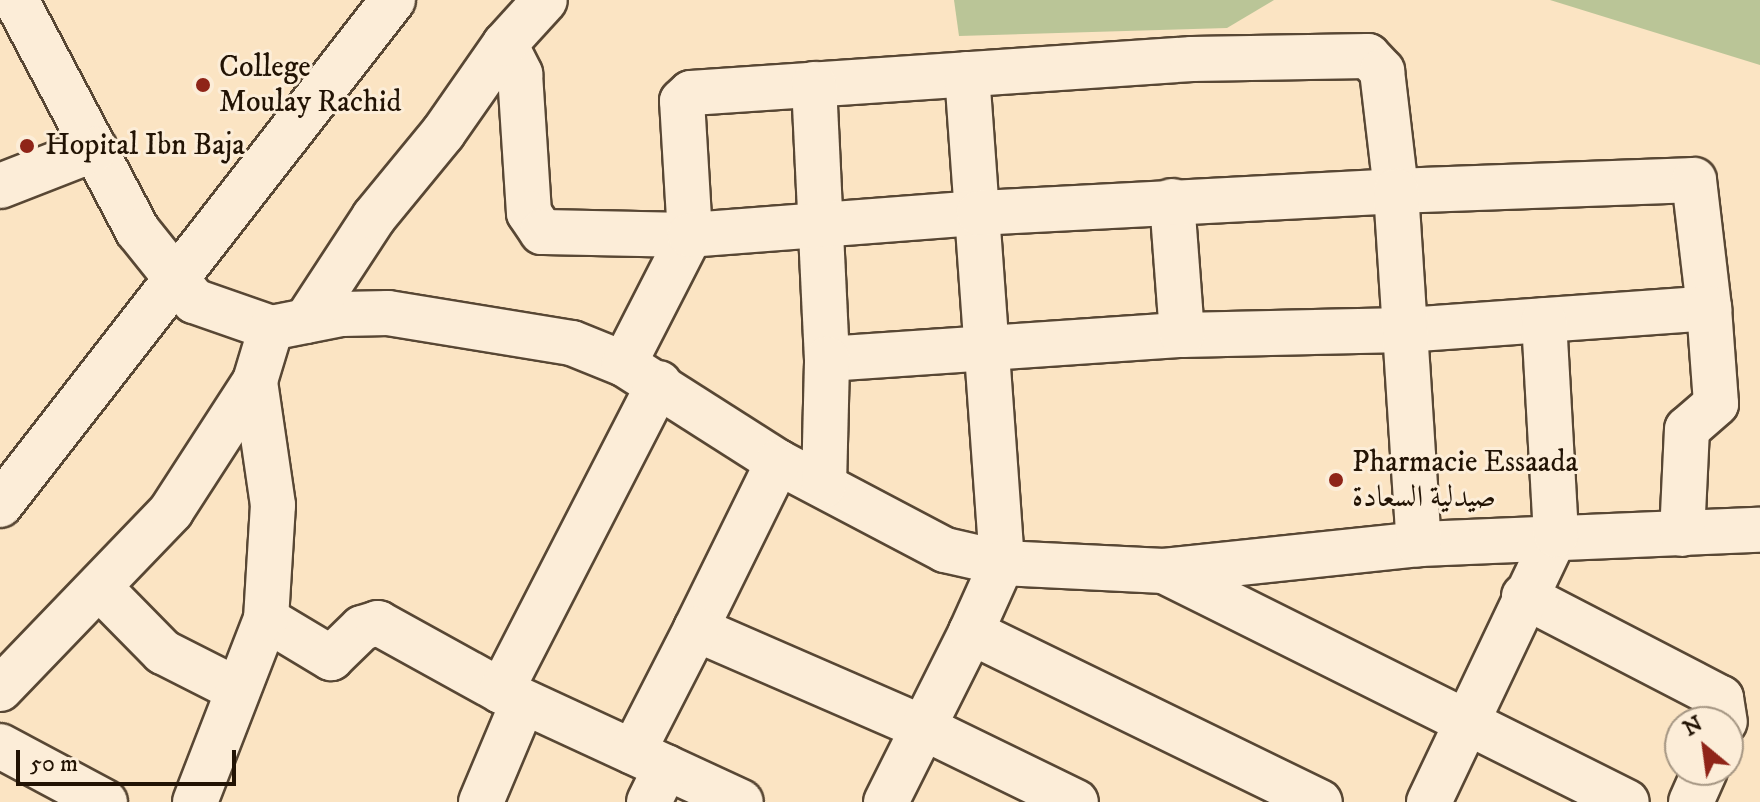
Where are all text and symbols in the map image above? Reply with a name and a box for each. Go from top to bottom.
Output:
place label: College Moulay Rachid [219,50,401,120]
marker: College Moulay Rachid [194,76,212,94]
place label: Hopital Ibn Baja [45,128,245,164]
marker: Hopital Ibn Baja [16,135,38,157]
place label: Pharmacie Essaada صيدلية السعادة [1352,445,1578,516]
marker: Pharmacie Essaada صيدلية السعادة [1327,471,1345,489]
north arrow [1664,706,1744,786]
text: N [1679,710,1708,743]
scale bar [20,734,240,784]
text: 50 m [30,749,78,779]

